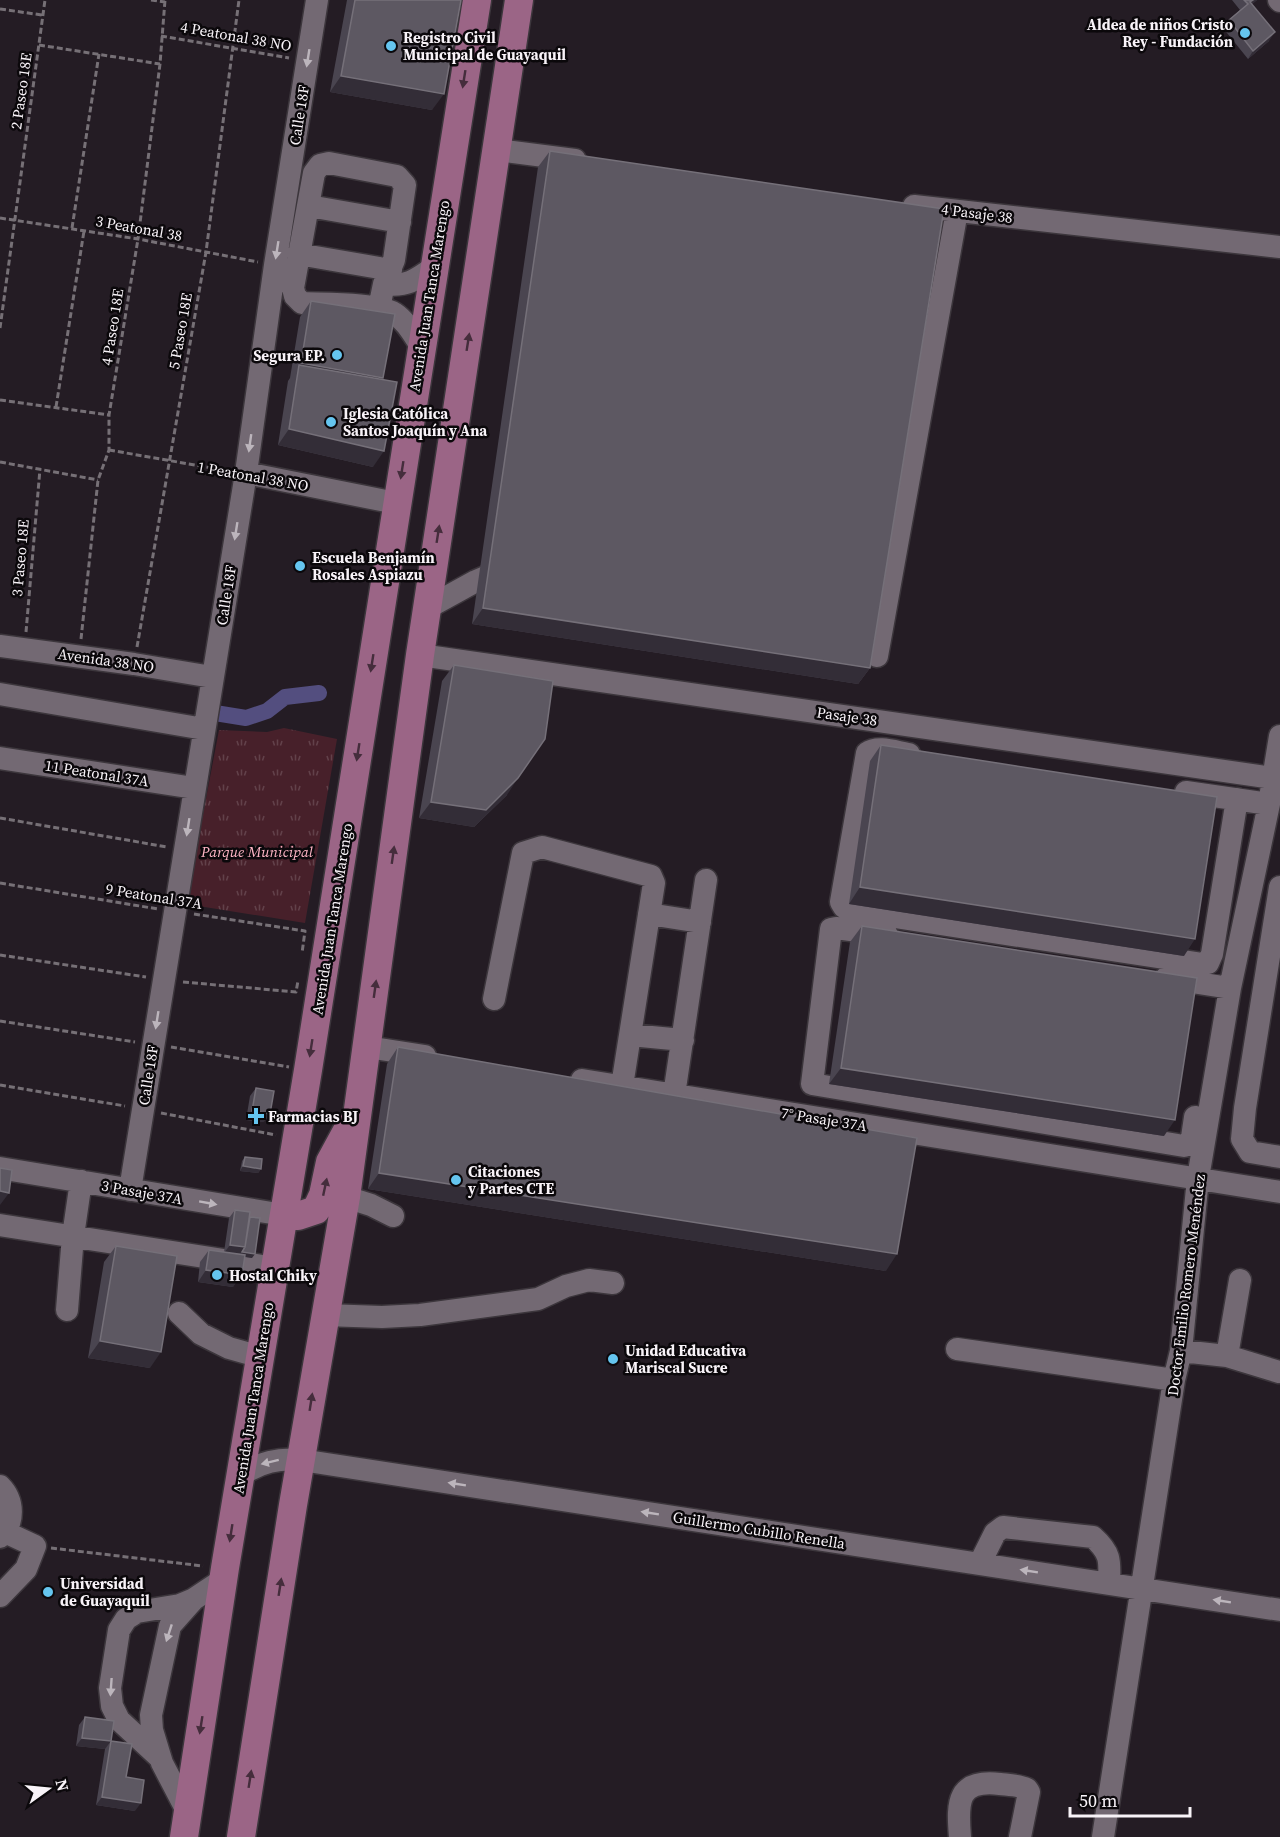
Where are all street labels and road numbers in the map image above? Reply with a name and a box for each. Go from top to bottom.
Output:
street label: 4 Peatonal 38 NO [179,16,293,56]
street label: 2 Paseo 18E [5,51,37,131]
street label: Calle 18F [284,83,314,147]
street label: 4 Pasaje 38 [940,198,1014,228]
street label: Avenida Juan Tanca Marengo [403,199,455,393]
street label: 3 Peatonal 38 [94,210,184,246]
street label: 4 Paseo 18E [96,287,128,367]
street label: 5 Paseo 18E [163,291,197,371]
street label: 1 Peatonal 38 NO [196,456,310,496]
street label: 3 Paseo 18E [6,519,34,597]
street label: Calle 18F [211,563,241,627]
street label: Avenida 38 NO [57,643,155,677]
street label: Pasaje 38 [815,701,879,731]
street label: 11 Peatonal 37A [44,754,150,792]
street label: Avenida Juan Tanca Marengo [306,822,358,1016]
street label: 9 Peatonal 37A [104,878,204,914]
street label: Calle 18F [133,1043,163,1107]
street label: 7° Pasaje 37A [779,1102,869,1136]
street label: Doctor Emilio Romero Menéndez [1162,1173,1210,1397]
street label: 3 Pasaje 37A [100,1175,184,1209]
street label: Avenida Juan Tanca Marengo [227,1301,279,1495]
street label: Guillermo Cubillo Renella [672,1506,847,1554]

